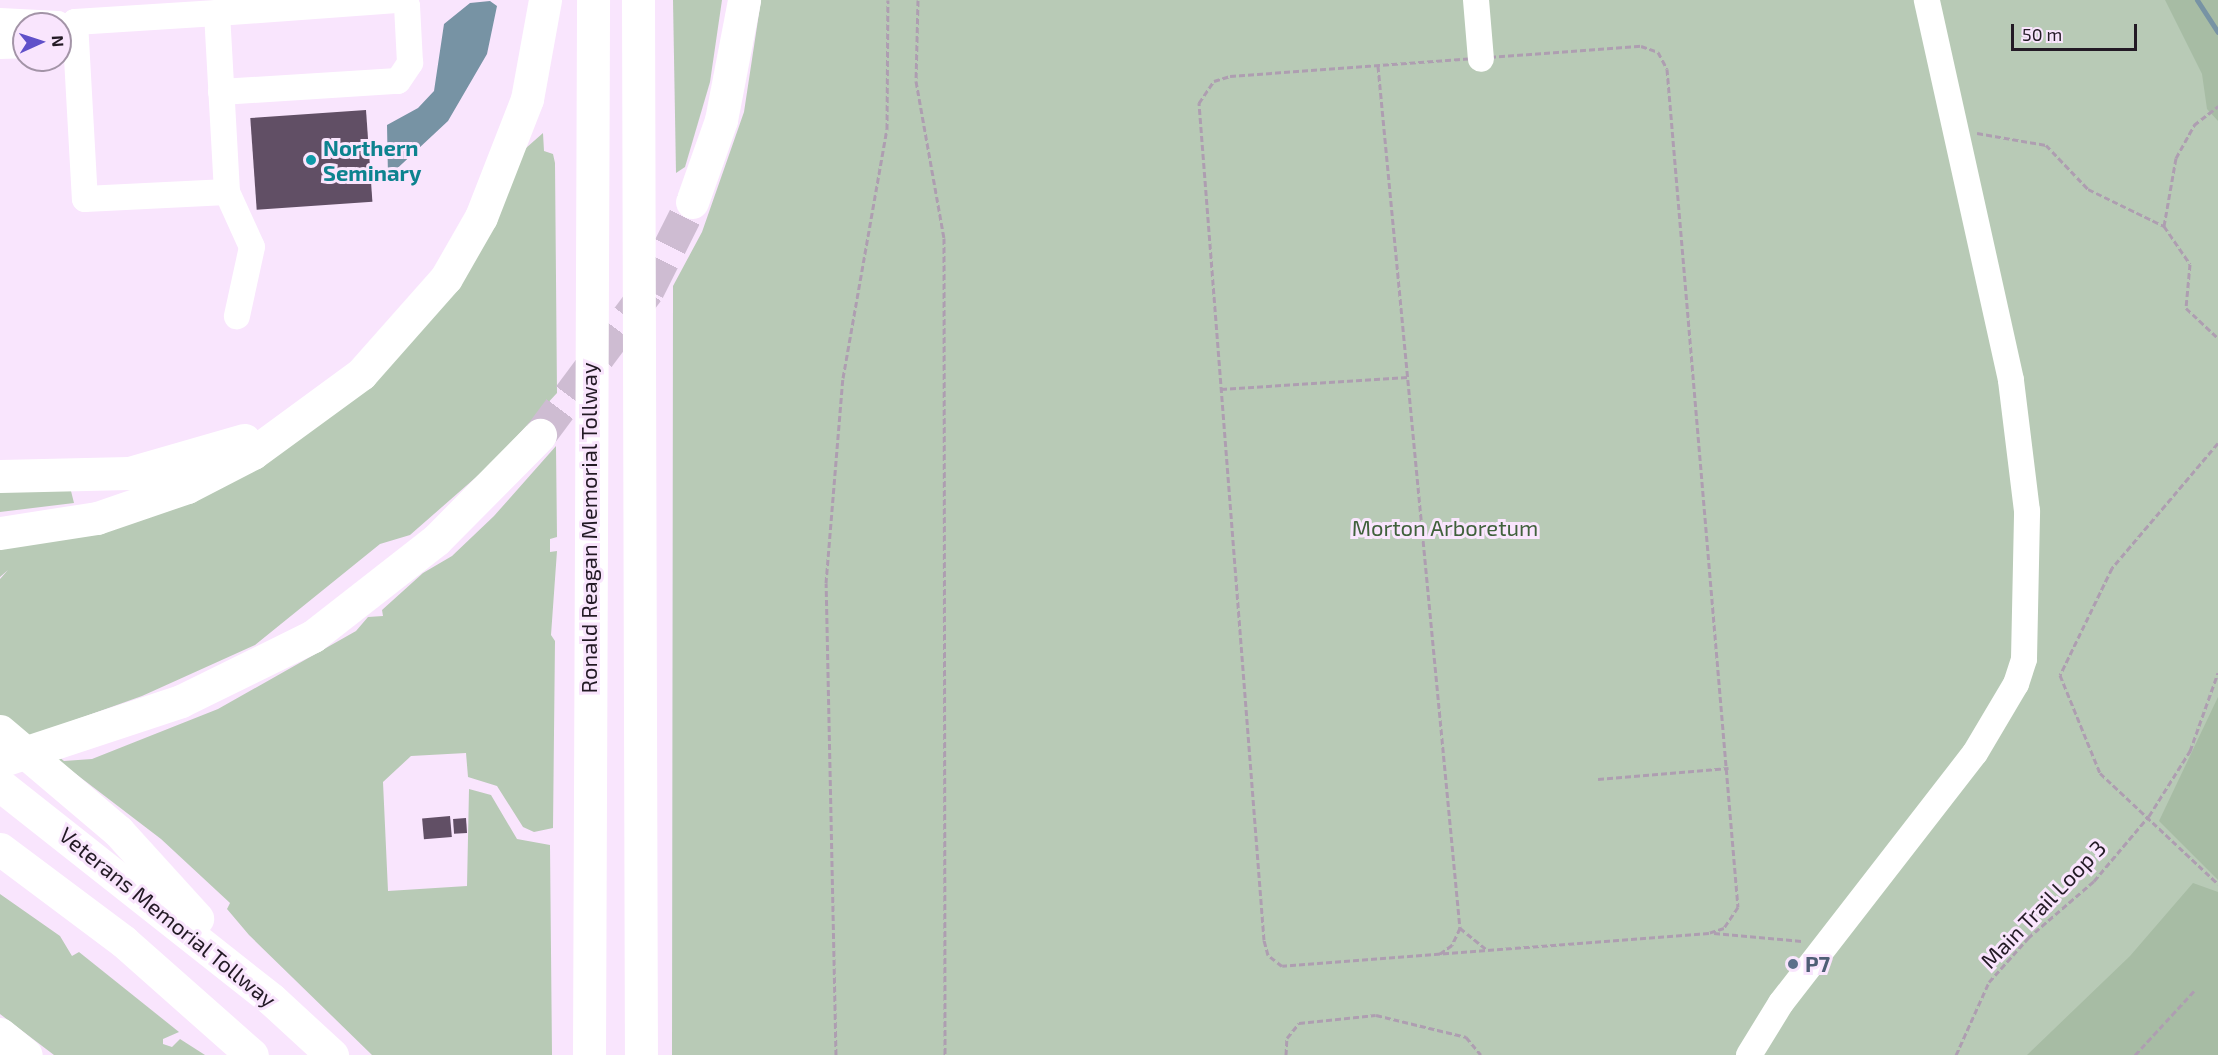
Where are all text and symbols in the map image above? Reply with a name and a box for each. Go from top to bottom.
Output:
north arrow [12,12,72,72]
scale bar [2014,12,2140,50]
text: 50 m [2022,23,2062,45]
text: N [49,35,68,47]
place label: Northern Seminary [323,134,421,186]
marker: Northern Seminary [304,153,318,167]
street label: Ronald Reagan Memorial Tollway [576,362,602,694]
park label: Morton Arboretum [1351,515,1539,541]
street label: Veterans Memorial Tollway [54,821,282,1013]
street label: Main Trail Loop 3 [1975,834,2111,974]
place label: P7 [1805,951,1830,977]
marker: P7 [1786,957,1800,971]

